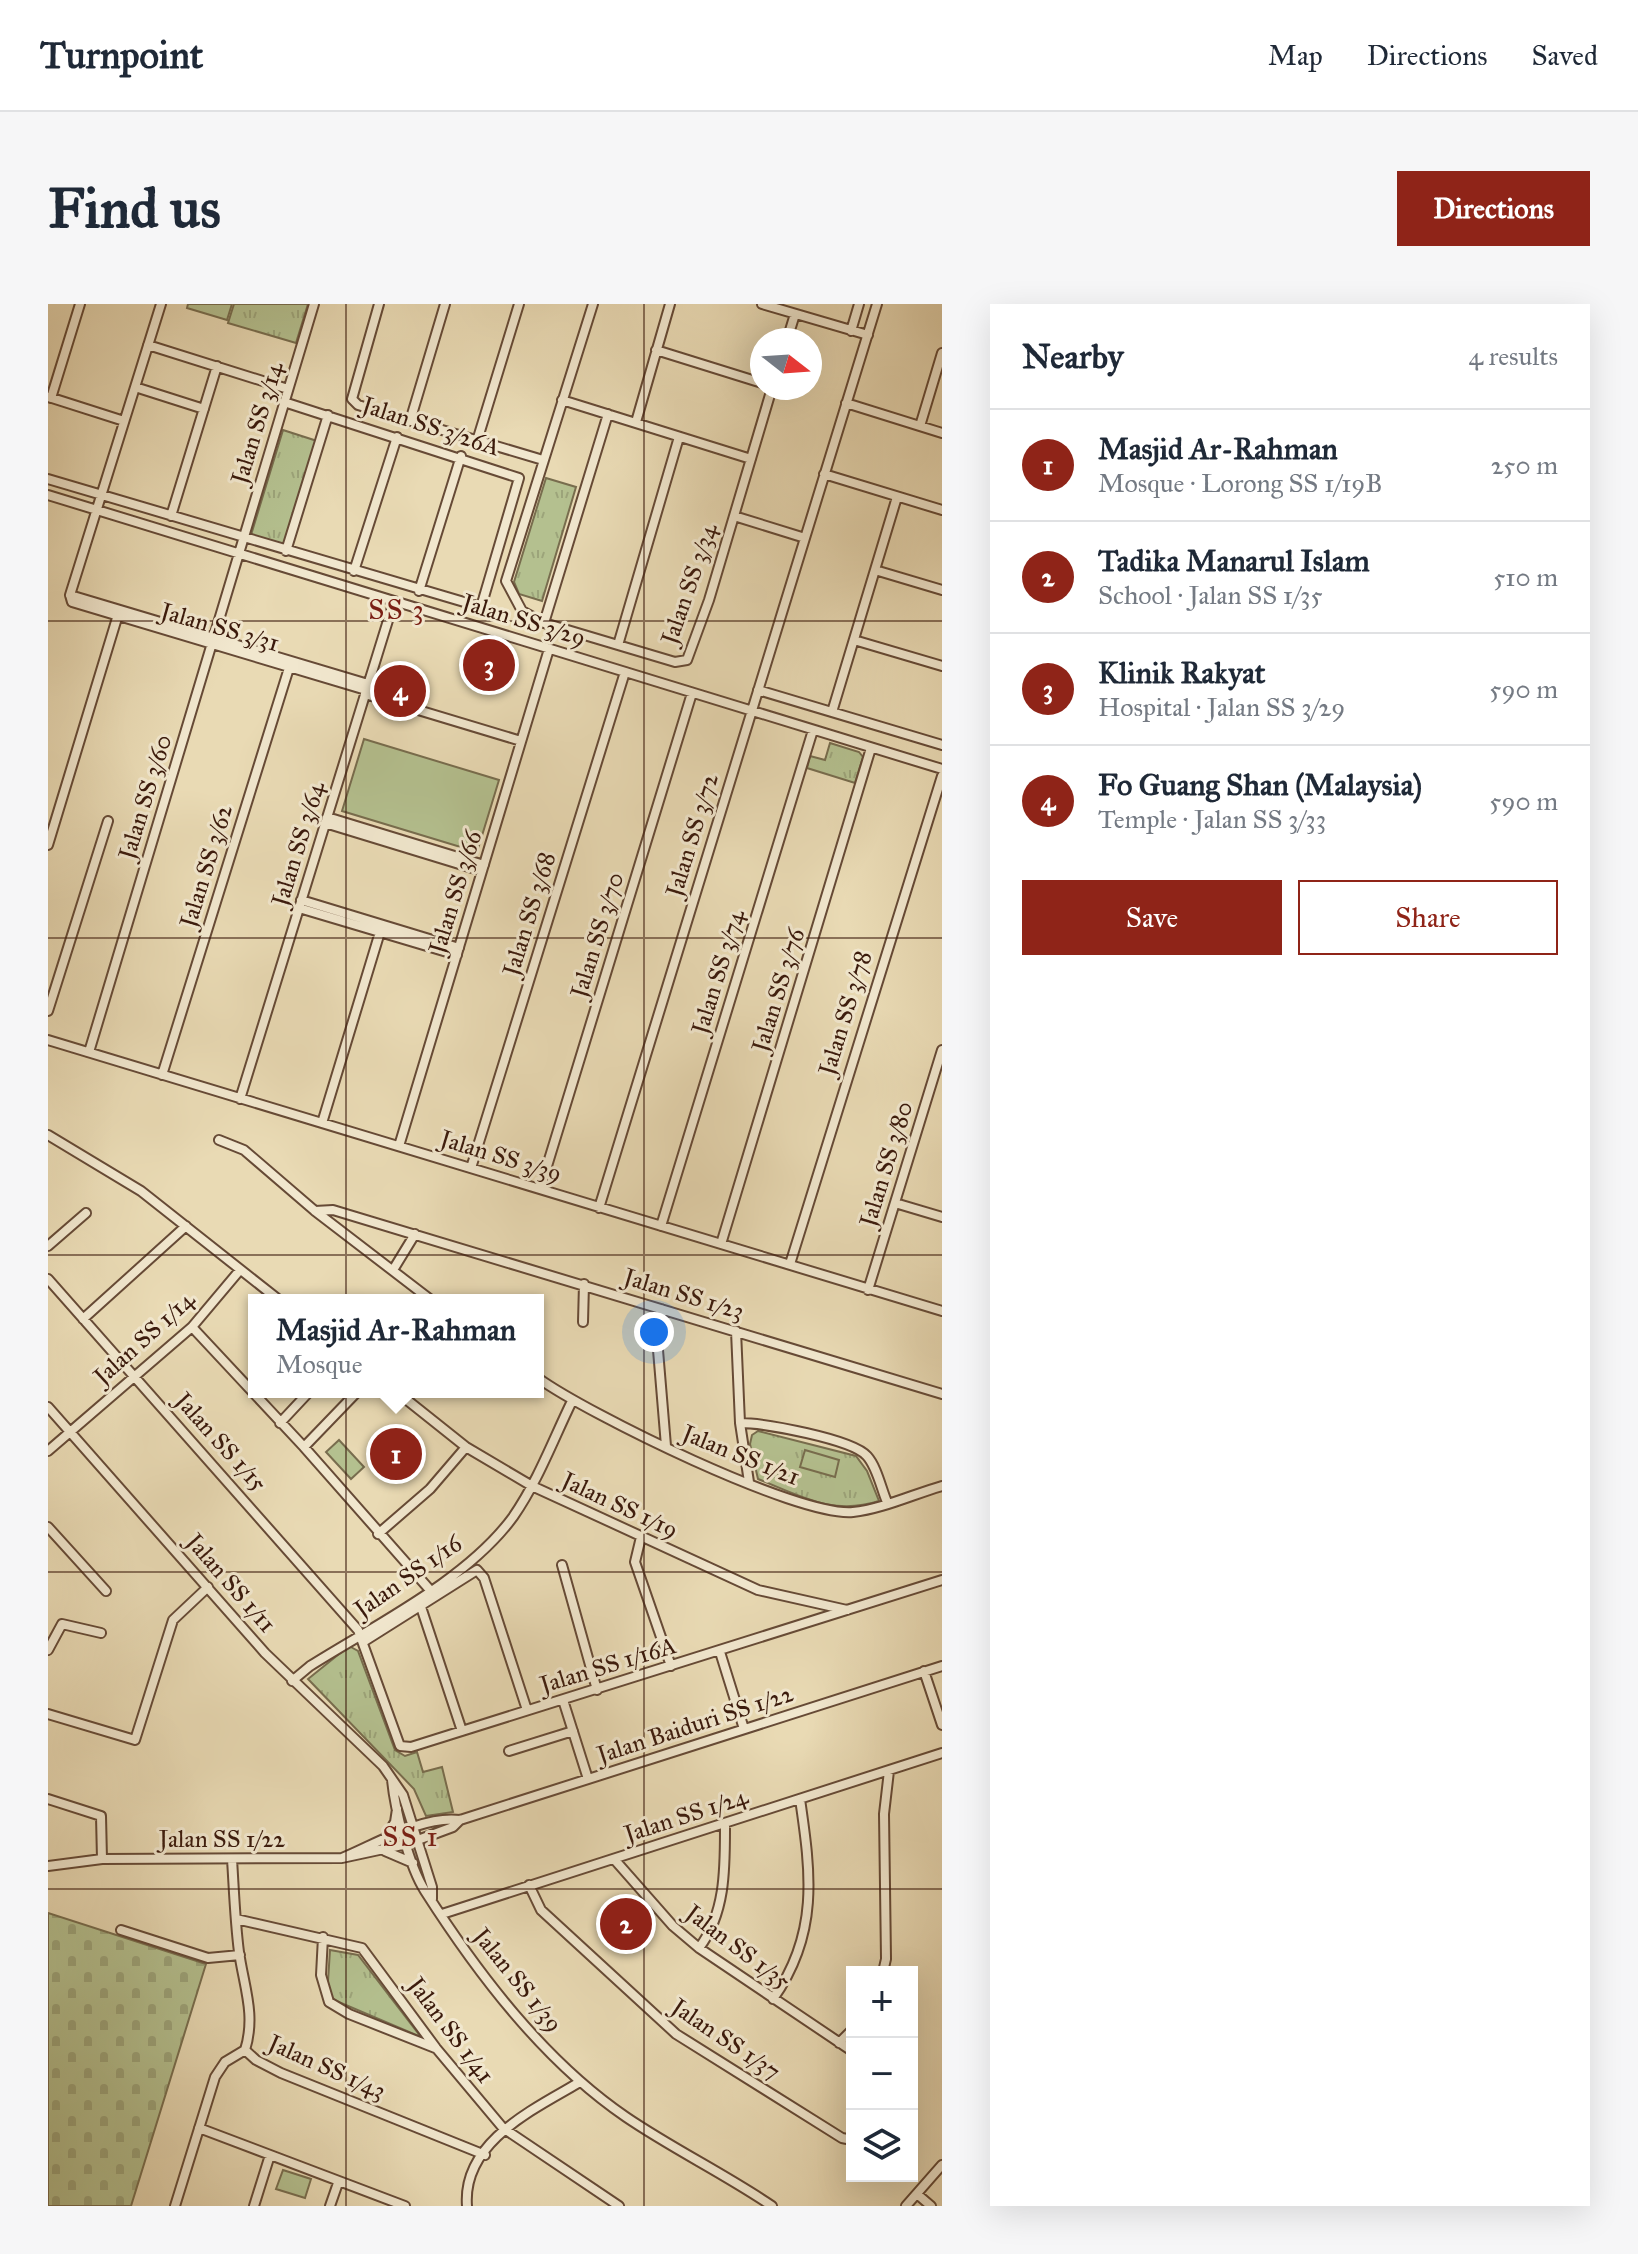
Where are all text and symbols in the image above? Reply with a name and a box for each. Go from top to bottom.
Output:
text: Turnpoint [40,32,203,78]
text: Map [1268,38,1323,73]
text: Directions [1367,38,1488,73]
text: Saved [1532,38,1598,73]
button: Directions [1397,171,1590,246]
text: Find us [48,174,221,242]
north arrow [750,328,822,400]
text: Nearby [1022,336,1124,377]
text: 4 results [1469,340,1558,372]
street label: Jalan SS 3/14 [223,358,290,490]
street label: Jalan SS 3/26A [355,389,504,462]
text: Masjid Ar-Rahman [1098,431,1338,467]
text: 1 [1043,449,1053,481]
text: 250 m [1491,449,1558,481]
text: Mosque · Lorong SS 1/19B [1098,467,1382,499]
street label: Jalan SS 3/34 [653,519,724,651]
text: Tadika Manarul Islam [1098,543,1370,579]
text: 2 [1042,561,1054,593]
text: 510 m [1493,561,1558,593]
text: School · Jalan SS 1/35 [1098,579,1322,611]
street label: Jalan SS 3/29 [456,586,589,653]
district label: SS 3 [368,592,426,627]
street label: Jalan SS 3/31 [154,595,283,658]
pin: 3 [463,635,515,695]
text: Klinik Rakyat [1098,655,1265,691]
pin: 4 [374,661,426,721]
text: 3 [1043,673,1053,705]
text: 590 m [1489,673,1558,705]
text: Hospital · Jalan SS 3/29 [1098,691,1345,723]
street label: Jalan SS 3/60 [111,731,178,866]
text: Fo Guang Shan (Malaysia) [1098,767,1422,803]
street label: Jalan SS 3/72 [658,769,725,903]
street label: Jalan SS 3/64 [264,778,331,913]
text: 4 [1041,785,1055,817]
text: 590 m [1489,785,1558,817]
street label: Jalan SS 3/62 [172,801,239,934]
text: Temple · Jalan SS 3/33 [1098,803,1326,835]
street label: Jalan SS 3/66 [421,826,488,960]
street label: Jalan SS 3/68 [495,848,562,982]
street label: Jalan SS 3/70 [563,869,630,1004]
button: Save [1022,880,1282,955]
button: Share [1298,880,1558,955]
street label: Jalan SS 3/74 [684,906,751,1041]
street label: Jalan SS 3/76 [744,924,811,1058]
street label: Jalan SS 3/78 [811,947,878,1082]
street label: Jalan SS 3/80 [852,1098,919,1233]
street label: Jalan SS 3/39 [434,1122,565,1189]
street label: Jalan SS 1/23 [617,1261,748,1327]
street label: Jalan SS 1/14 [85,1284,201,1393]
popup [248,1294,544,1398]
text: Masjid Ar-Rahman [276,1312,516,1348]
your location [634,1312,674,1352]
text: Mosque [276,1348,362,1380]
street label: Jalan SS 1/15 [167,1384,273,1498]
street label: Jalan SS 1/21 [675,1417,804,1492]
pin: 1 [370,1424,422,1484]
street label: Jalan SS 1/19 [554,1464,683,1545]
street label: Jalan SS 1/11 [178,1525,282,1639]
street label: Jalan SS 1/16 [346,1528,468,1626]
street label: Jalan SS 1/16A [533,1630,680,1701]
street label: Jalan Baiduri SS 1/22 [590,1678,797,1771]
street label: Jalan SS 1/24 [618,1781,752,1850]
district label: SS 1 [382,1819,440,1854]
street label: Jalan SS 1/22 [156,1824,285,1854]
pin: 2 [600,1894,652,1954]
street label: Jalan SS 1/35 [677,1896,796,1996]
street label: Jalan SS 1/39 [465,1920,569,2038]
map controls [846,1966,918,2182]
button: + [846,1966,918,2038]
street label: Jalan SS 1/41 [400,1969,501,2089]
street label: Jalan SS 1/37 [663,1990,786,2086]
street label: Jalan SS 1/43 [261,2027,390,2106]
button: − [846,2038,918,2110]
button: layers [846,2110,918,2182]

